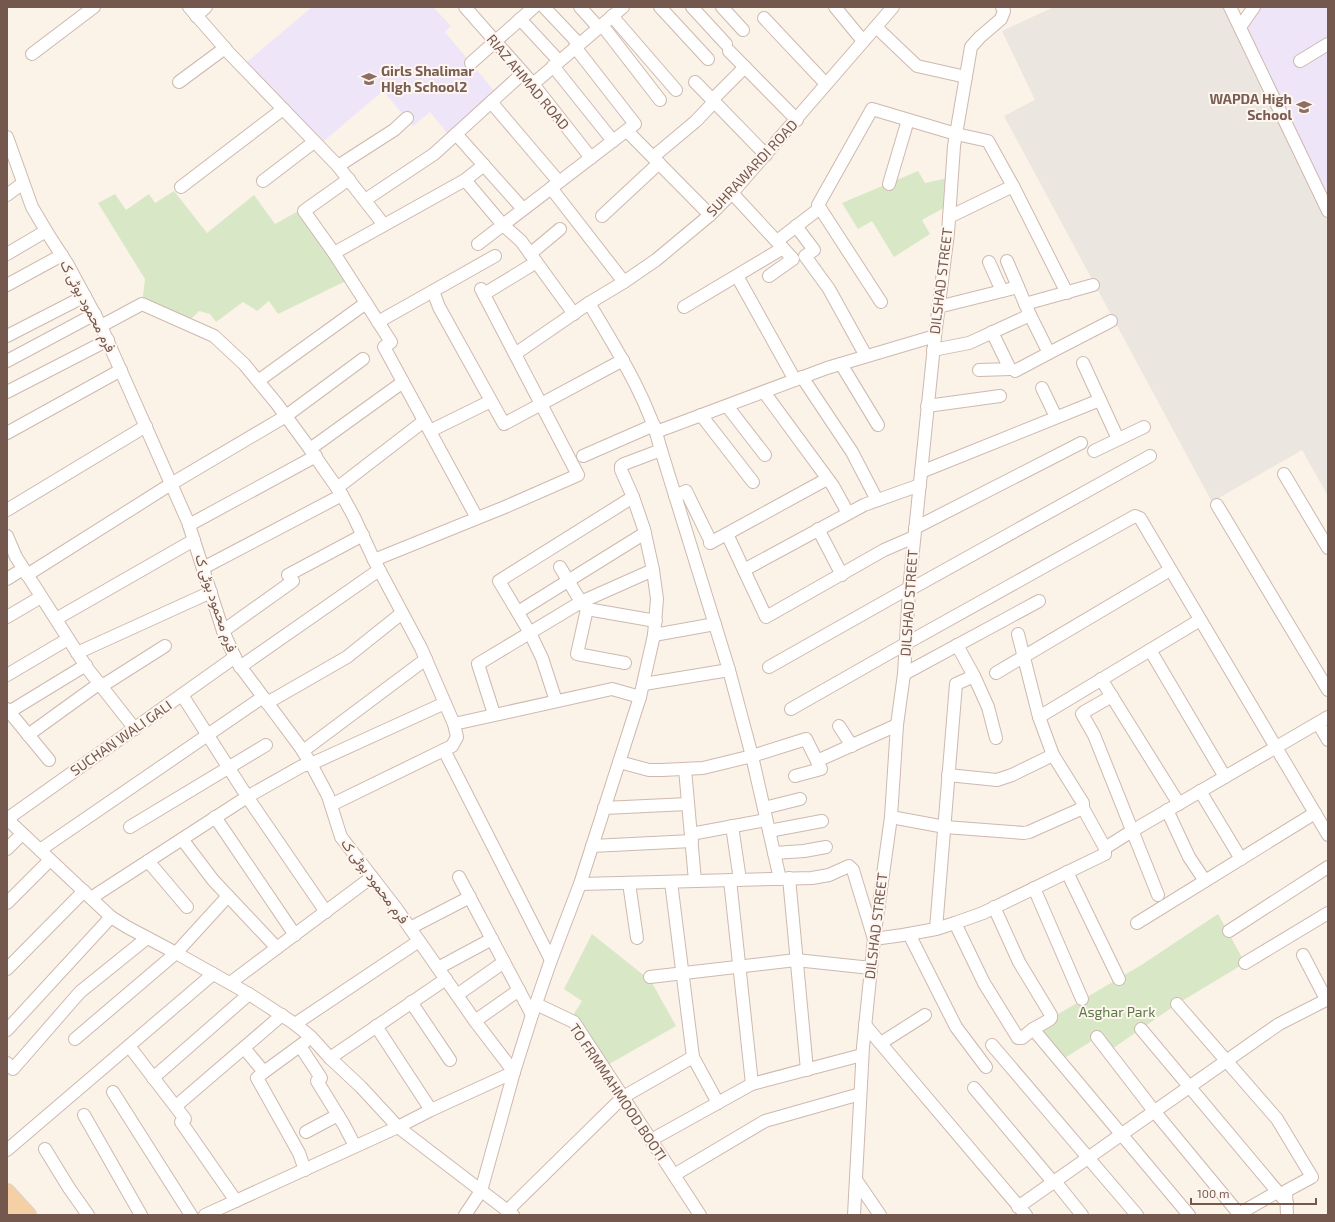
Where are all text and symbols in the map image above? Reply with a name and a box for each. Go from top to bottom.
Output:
street label: RIAZ AHMAD ROAD [484,31,573,133]
place label: Girls Shalimar HIgh School2 [381,62,474,95]
school or university icon: Girls Shalimar HIgh School2 [360,70,378,88]
place label: WAPDA High School [1209,90,1292,123]
school or university icon: WAPDA High School [1295,98,1313,116]
street label: SUHRAWARDI ROAD [702,116,801,220]
street label: DILSHAD STREET [926,227,955,335]
street label: فرم محمود بوٹی ک [56,257,120,355]
street label: DILSHAD STREET [896,549,921,657]
street label: فرم محمود بوٹی ک [191,552,241,654]
street label: SUCHAN WALI GALI [67,696,175,779]
street label: فرم محمود بوٹی ک [337,835,413,927]
street label: DILSHAD STREET [861,872,890,980]
park label: Asghar Park [1079,1003,1155,1020]
street label: TO FRMMAHMOOD BOOTI [566,1020,671,1163]
scale bar [1191,1180,1316,1206]
text: 100 m [1197,1186,1229,1200]

